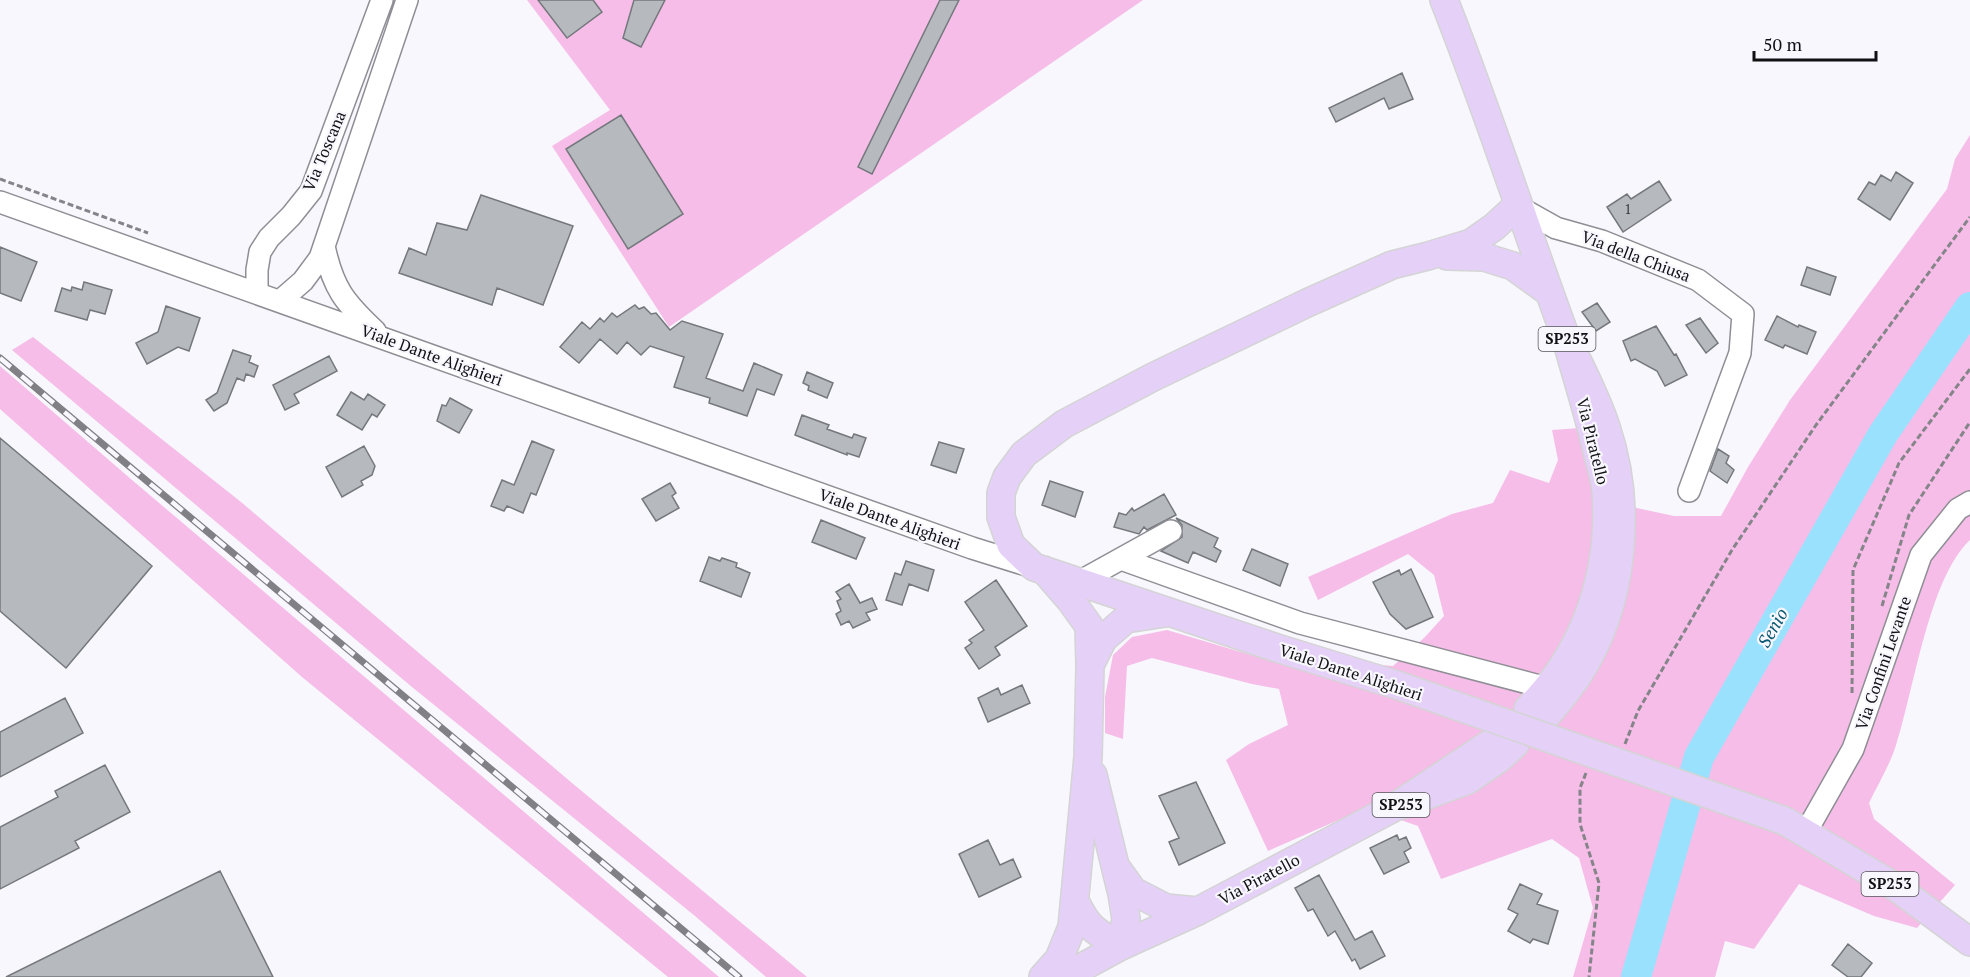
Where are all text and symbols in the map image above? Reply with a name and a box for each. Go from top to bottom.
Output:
scale bar [1754,24,1876,62]
text: 50 m [1763,32,1803,56]
street label: Via Toscana [297,107,351,195]
house number: 1 [1624,199,1632,218]
street label: Via della Chiusa [1578,225,1694,287]
street label: Viale Dante Alighieri [358,319,506,391]
road number: SP253 [1538,327,1596,351]
street label: Via Piratello [1572,395,1614,487]
street label: Viale Dante Alighieri [816,483,964,555]
street label: Via Confini Levante [1850,593,1916,733]
water label: Senio [1751,603,1793,652]
street label: Viale Dante Alighieri [1277,638,1426,706]
road number: SP253 [1372,793,1430,817]
street label: Via Piratello [1215,848,1303,910]
road number: SP253 [1862,872,1918,896]

